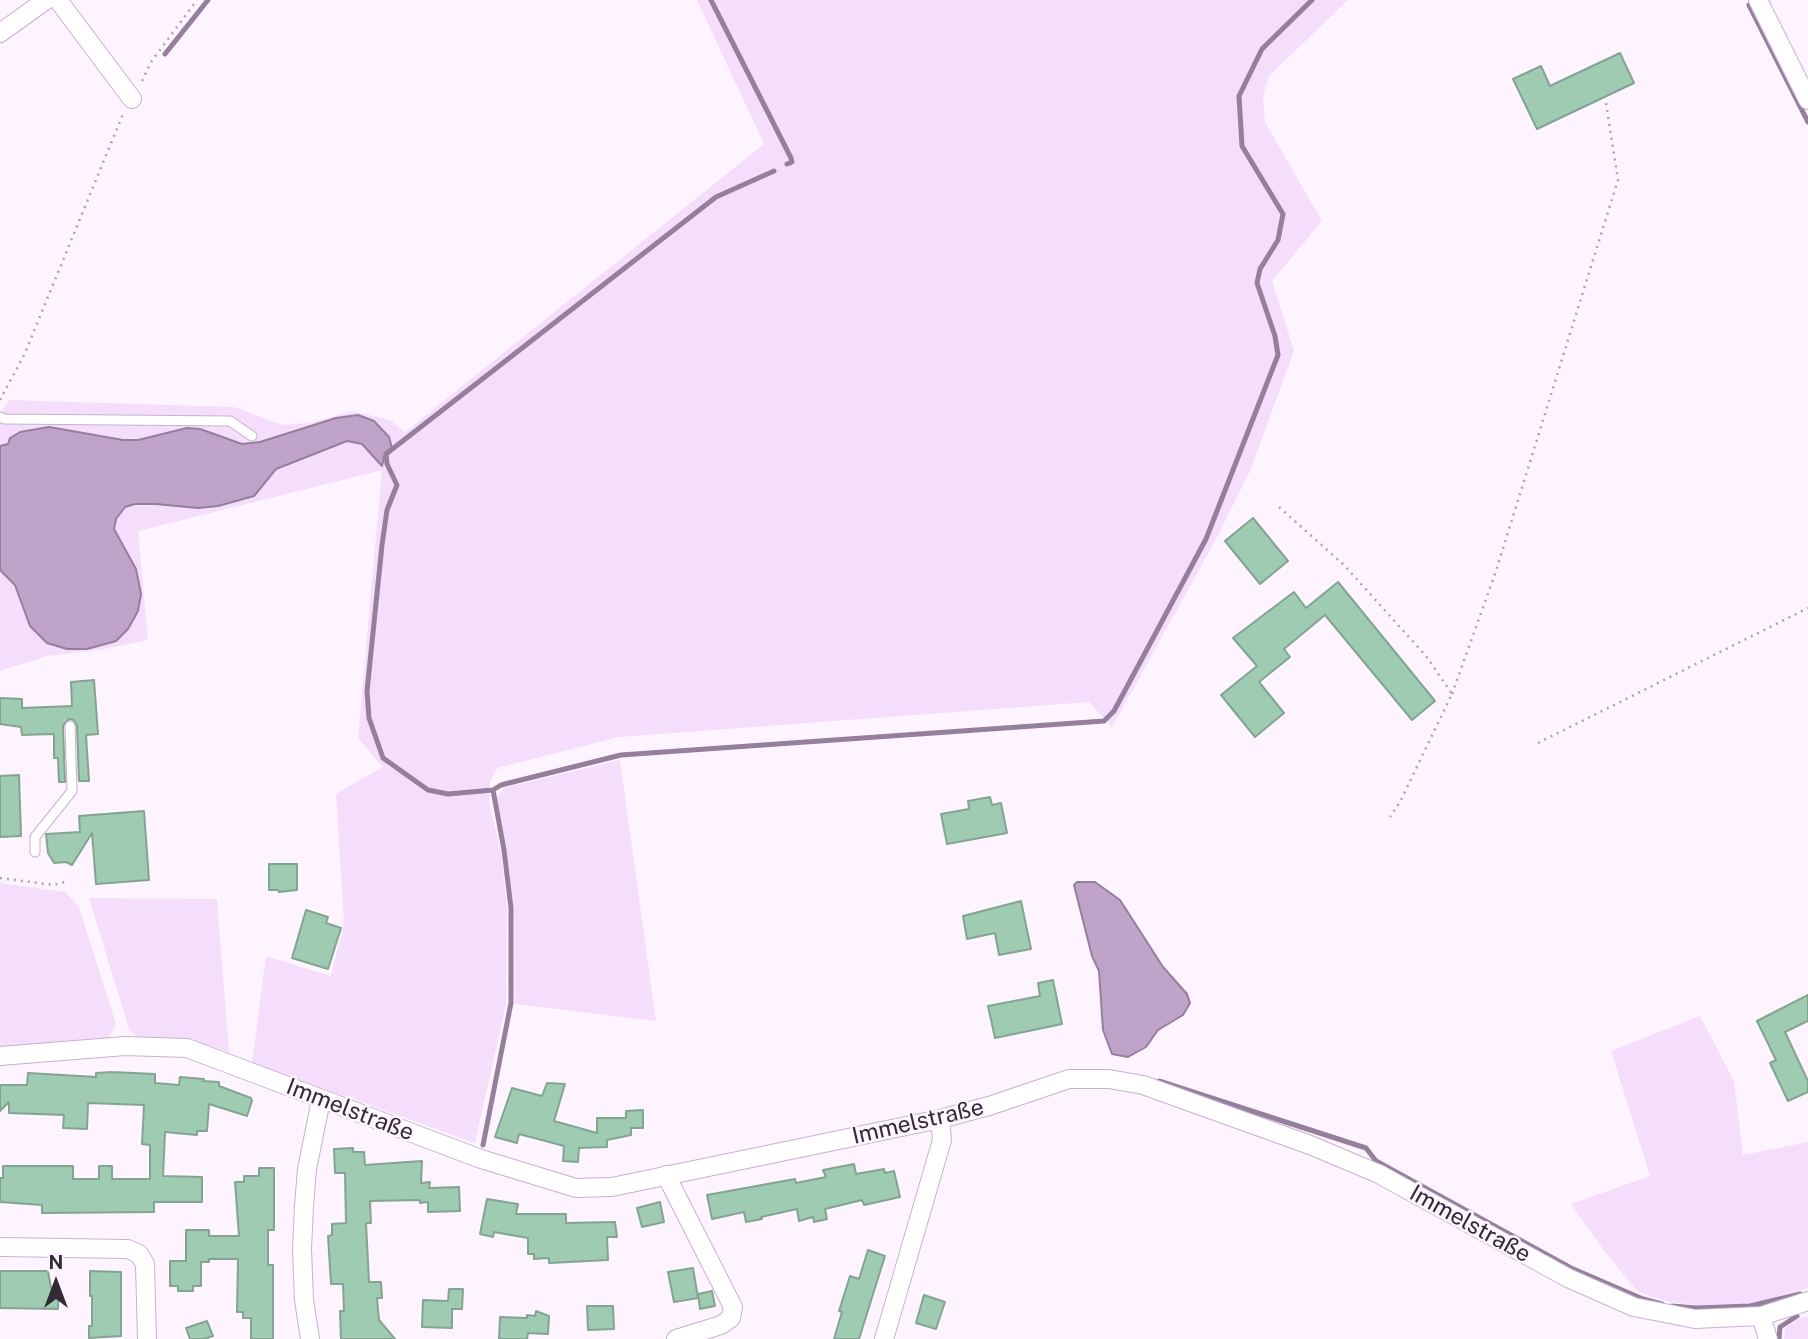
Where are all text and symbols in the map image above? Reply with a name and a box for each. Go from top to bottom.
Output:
street label: Immelstraße [282,1073,418,1147]
street label: Immelstraße [850,1093,986,1151]
street label: Immelstraße [1405,1179,1535,1269]
north arrow [21,1248,91,1318]
text: N [49,1251,63,1273]

